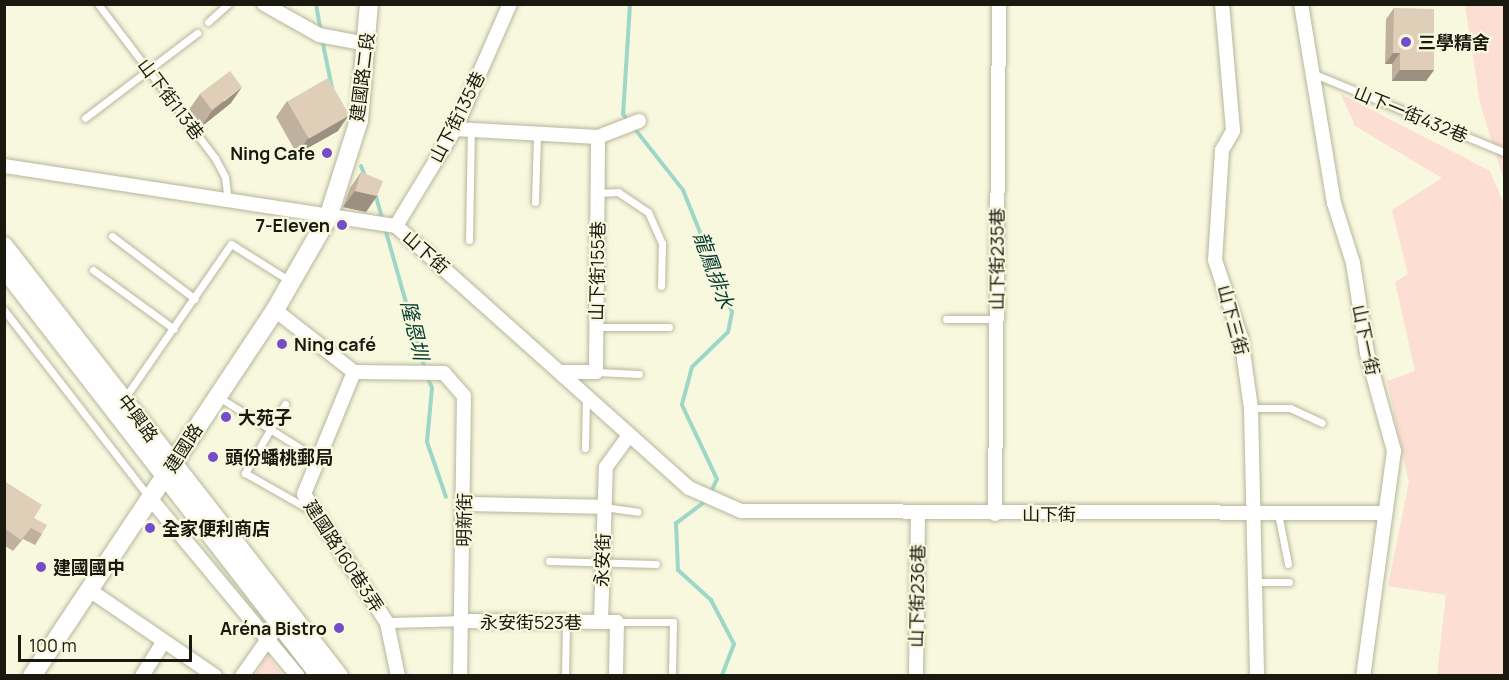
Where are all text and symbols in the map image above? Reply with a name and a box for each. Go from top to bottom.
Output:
street label: 建國路二段 [346,31,378,123]
place label: 三學精舍 [1418,31,1490,53]
marker: 三學精舍 [1399,35,1413,49]
street label: 山下街113巷 [133,54,209,144]
street label: 山下街135巷 [425,68,489,166]
street label: 山下一街432巷 [1351,81,1471,147]
place label: Ning Cafe [230,142,315,164]
marker: Ning Cafe [320,146,334,160]
street label: 山下街235巷 [986,208,1008,310]
place label: 7-Eleven [255,214,330,236]
marker: 7-Eleven [335,218,349,232]
street label: 山下街155巷 [585,221,609,321]
street label: 山下街 [399,226,453,278]
water label: 龍鳳排水 [689,228,739,312]
street label: 山下三街 [1213,282,1253,358]
water label: 隆恩圳 [397,298,433,362]
street label: 山下一街 [1348,303,1384,377]
place label: Ning café [294,333,376,355]
marker: Ning café [275,337,289,351]
street label: 中興路 [113,390,163,446]
place label: 大苑子 [238,406,292,428]
marker: 大苑子 [219,410,233,424]
street label: 建國路 [159,419,207,477]
place label: 頭份蟠桃郵局 [225,446,333,468]
marker: 頭份蟠桃郵局 [206,450,220,464]
street label: 明新街 [453,493,475,547]
street label: 建國路160巷3弄 [300,496,388,616]
street label: 山下街 [1022,503,1076,525]
place label: 全家便利商店 [162,517,270,539]
marker: 全家便利商店 [143,521,157,535]
street label: 永安街 [590,533,614,587]
street label: 山下街236巷 [905,544,929,648]
place label: 建國國中 [53,556,125,578]
marker: 建國國中 [34,560,48,574]
street label: 永安街523巷 [480,611,582,633]
place label: Aréna Bistro [220,617,327,639]
marker: Aréna Bistro [332,621,346,635]
scale bar [21,623,195,661]
text: 100 m [29,633,77,657]

